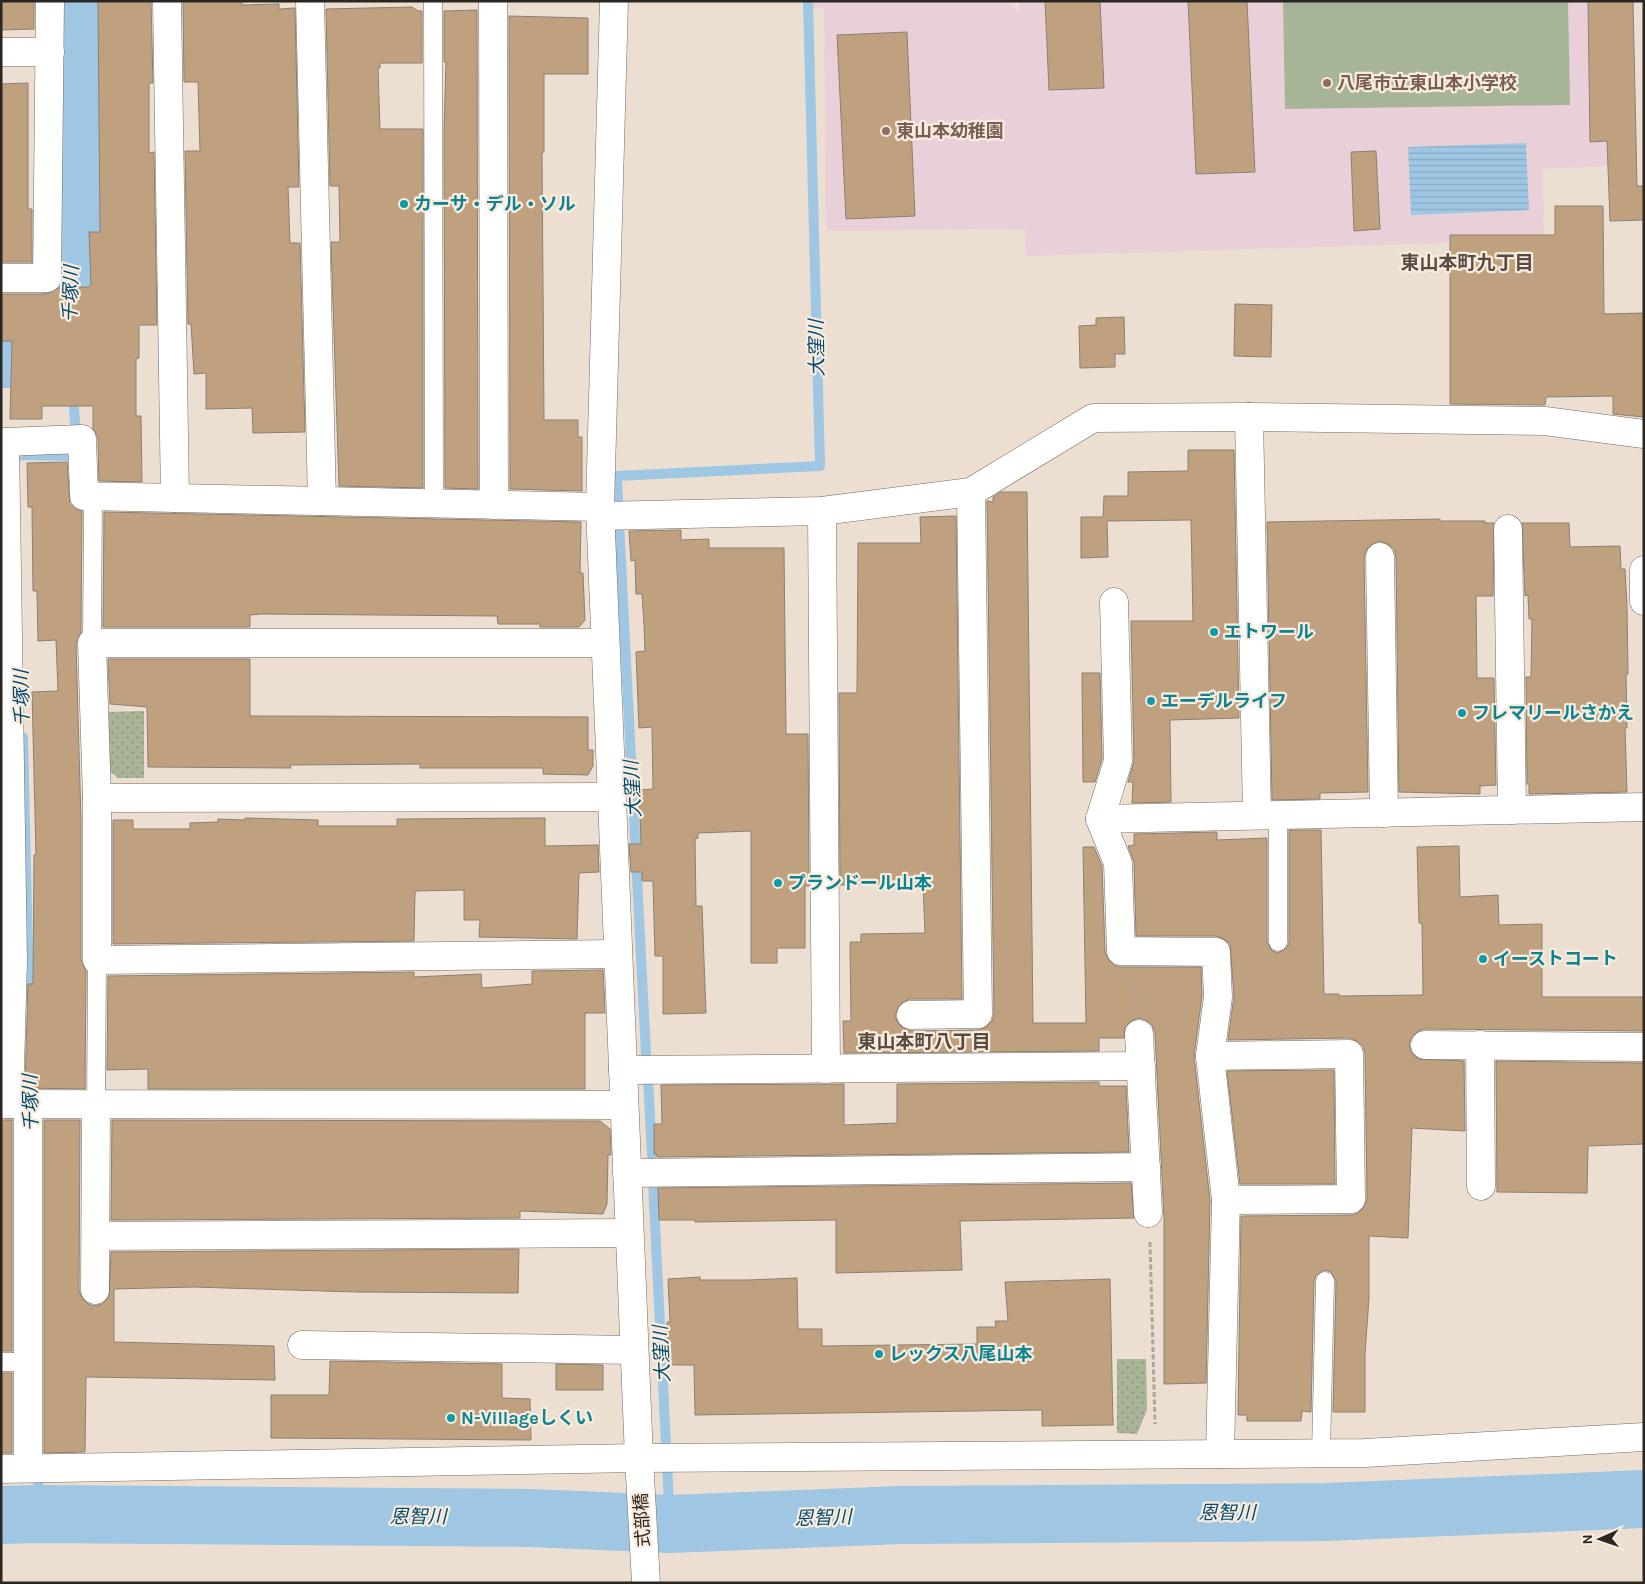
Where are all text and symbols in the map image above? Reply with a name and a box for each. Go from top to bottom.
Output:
place label: 八尾市立東山本小学校 [1337,72,1517,94]
marker: 八尾市立東山本小学校 [1321,77,1333,89]
place label: 東山本幼稚園 [896,120,1004,142]
marker: 東山本幼稚園 [880,125,892,137]
place label: カーサ・デル・ソル [414,193,576,215]
marker: カーサ・デル・ソル [398,198,410,210]
district label: 東山本町九丁目 [1400,252,1534,274]
water label: 千塚川 [59,263,83,323]
water label: 大窪川 [805,317,828,377]
place label: エトワール [1224,621,1314,643]
marker: エトワール [1208,626,1220,638]
water label: 千塚川 [10,667,33,727]
place label: エーデルライフ [1161,690,1287,712]
marker: エーデルライフ [1145,695,1157,707]
place label: フレマリールさかえ [1472,702,1634,724]
marker: フレマリールさかえ [1456,707,1468,719]
water label: 大窪川 [620,758,645,818]
place label: プランドール山本 [788,872,932,894]
marker: プランドール山本 [772,877,784,889]
place label: イーストコート [1493,948,1618,970]
marker: イーストコート [1477,953,1489,965]
district label: 東山本町八丁目 [857,1031,991,1053]
water label: 千塚川 [19,1072,42,1132]
water label: 大窪川 [649,1323,674,1383]
place label: レックス八尾山本 [889,1343,1032,1365]
marker: レックス八尾山本 [873,1348,885,1360]
place label: N-Villageしくい [461,1407,593,1429]
marker: N-Villageしくい [445,1412,457,1424]
street label: 式部橋 [630,1492,654,1548]
water label: 恩智川 [1198,1502,1257,1524]
water label: 恩智川 [389,1506,448,1528]
water label: 恩智川 [794,1506,854,1530]
north arrow [1575,1514,1625,1564]
text: N [1579,1534,1596,1545]

